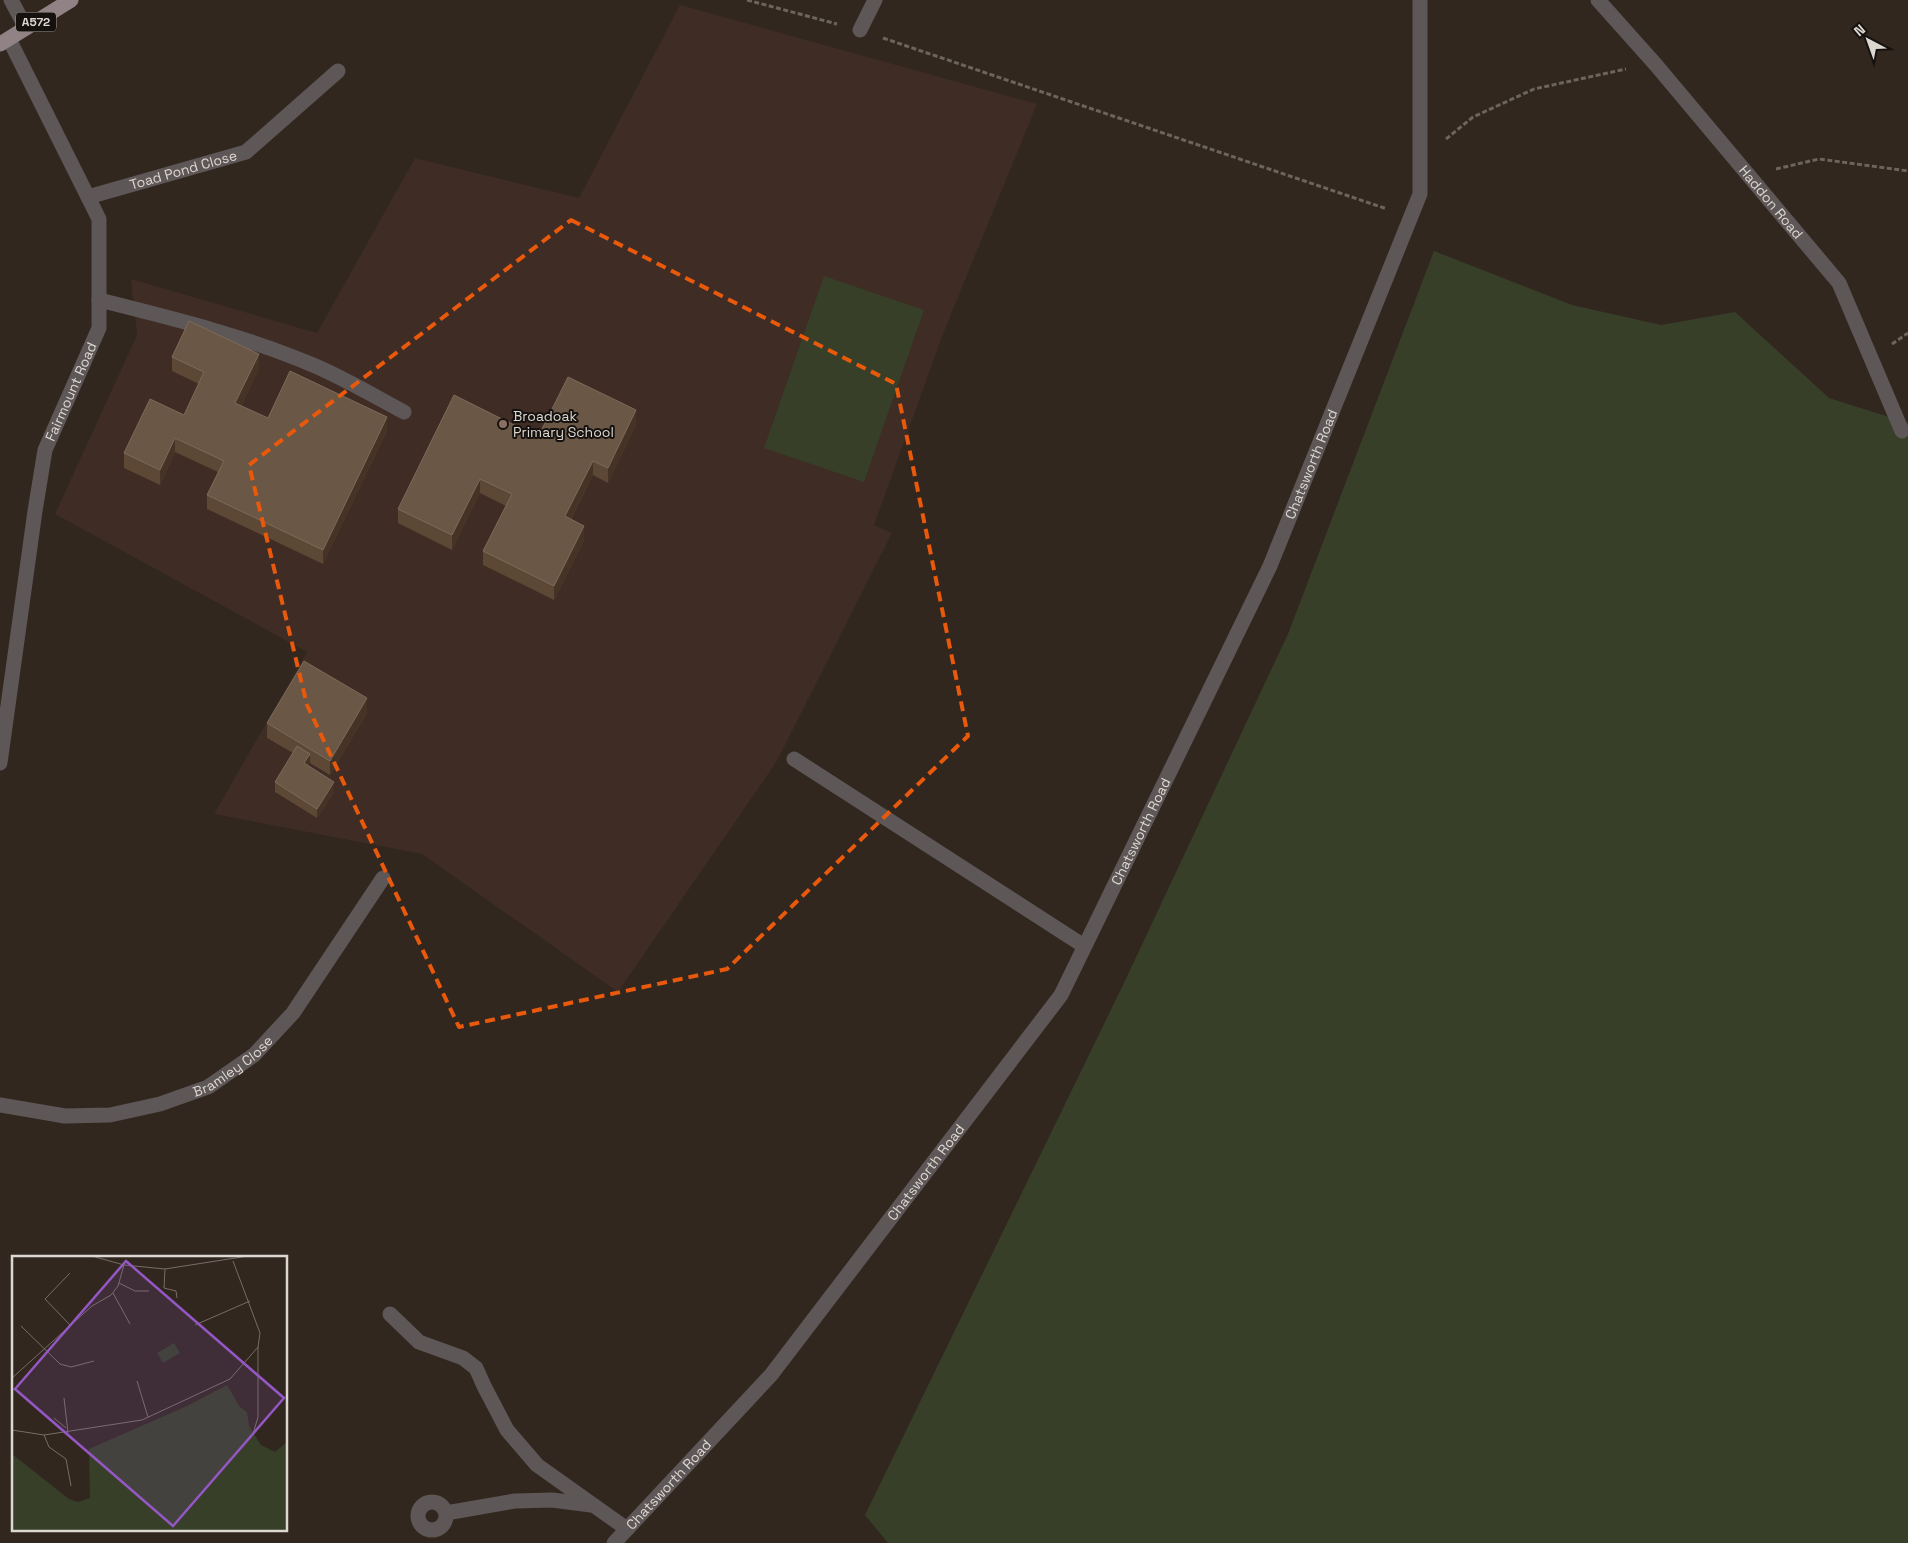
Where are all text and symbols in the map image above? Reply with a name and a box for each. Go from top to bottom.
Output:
road number: A572 [16,13,56,32]
north arrow [1843,15,1893,65]
text: N [1850,20,1869,40]
street label: Toad Pond Close [127,146,239,194]
street label: Haddon Road [1735,162,1807,242]
street label: Fairmount Road [41,339,101,444]
place label: Broadoak Primary School [513,407,614,441]
street label: Chatsworth Road [1281,407,1341,522]
marker: Broadoak Primary School [497,418,509,430]
street label: Chatsworth Road [1107,775,1174,888]
street label: Bramley Close [190,1032,277,1101]
street label: Chatsworth Road [883,1120,968,1224]
inset map [12,1256,288,1530]
street label: Chatsworth Road [622,1436,715,1533]

